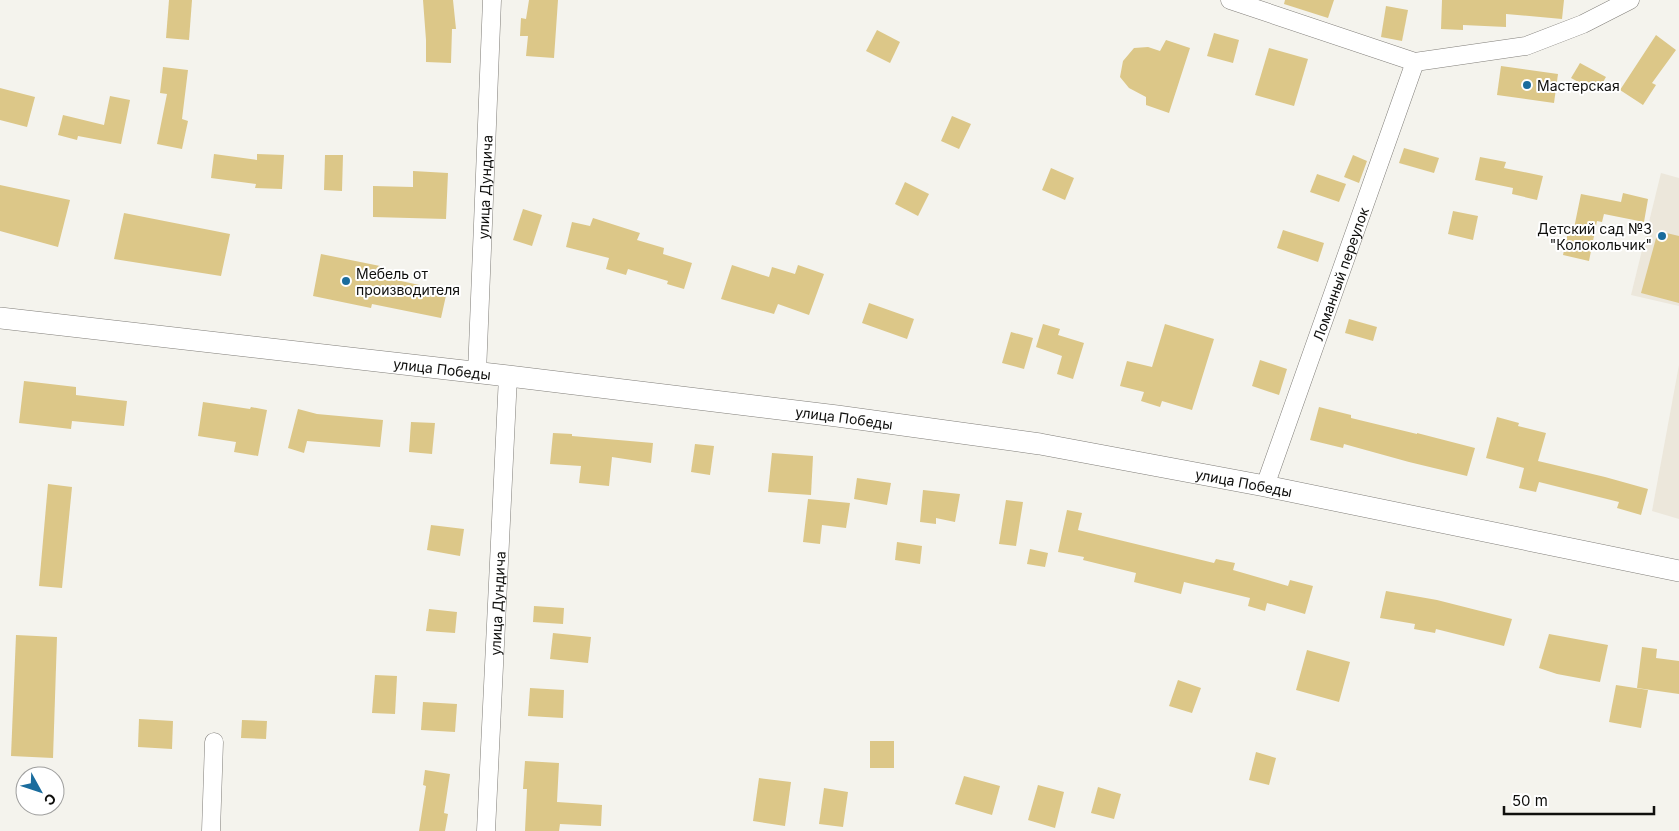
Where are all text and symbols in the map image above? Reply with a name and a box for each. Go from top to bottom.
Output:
place label: Мастерская [1537,77,1620,94]
marker: Мастерская [1521,79,1533,91]
street label: улица Дундича [474,135,495,240]
street label: Ломанный переулок [1309,204,1372,343]
place label: Детский сад №3 "Колокольчик" [1537,220,1652,253]
marker: Детский сад №3 "Колокольчик" [1656,230,1668,242]
place label: Мебель от производителя [356,265,460,298]
marker: Мебель от производителя [340,275,352,287]
street label: улица Победы [392,354,492,382]
street label: улица Победы [794,403,894,432]
street label: улица Победы [1194,465,1294,500]
street label: улица Дундича [486,551,508,656]
north arrow [15,766,65,816]
scale bar [1504,784,1654,816]
text: С [41,790,60,809]
text: 50 m [1512,791,1548,810]

